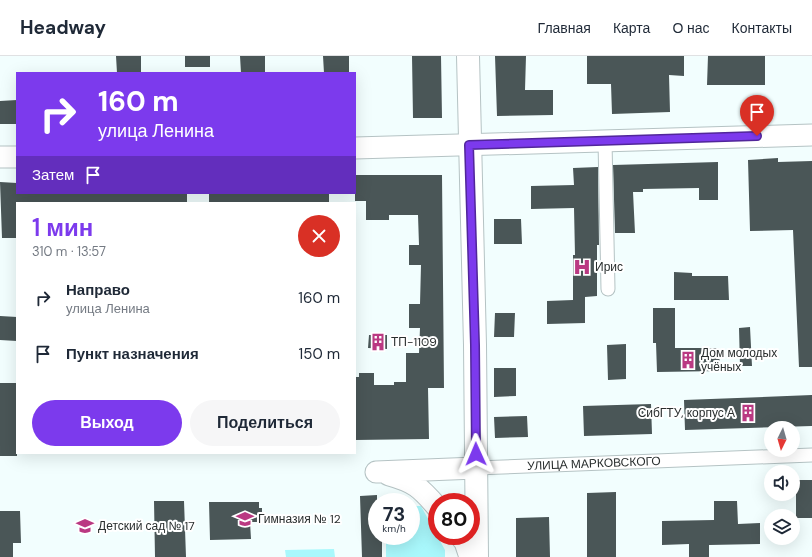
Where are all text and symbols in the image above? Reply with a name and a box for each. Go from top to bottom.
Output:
text: Headway [20,15,106,40]
text: Главная [538,19,591,37]
text: Карта [613,19,650,37]
text: О нас [672,19,710,37]
text: Контакты [732,19,792,37]
text: 160 m [98,83,179,120]
icon: right [32,88,84,140]
pin [740,95,774,136]
icon: arrive [746,101,768,123]
text: улица Ленина [98,119,214,143]
icon: arrive [82,164,104,186]
text: Затем [32,165,74,185]
text: 1 мин [32,212,93,243]
button: close [298,215,340,257]
text: 310 m · 13:57 [32,243,106,260]
hospital icon: Ирис [572,257,592,277]
place label: Ирис [595,259,623,275]
text: Направо [66,280,130,300]
icon: right [32,287,54,309]
text: 160 m [298,288,340,308]
text: улица Ленина [66,300,150,317]
building icon: ТП-1109 [368,332,388,352]
place label: ТП-1109 [391,334,437,350]
icon: arrive [32,343,54,365]
text: Пункт назначения [66,344,199,364]
text: 150 m [299,344,340,364]
place label: Дом молодых учёных [701,345,777,375]
building icon: Дом молодых учёных [678,350,698,370]
button: Выход [32,400,182,446]
button: Поделиться [190,400,340,446]
building icon: СибГТУ, корпус А [738,403,758,423]
place label: СибГТУ, корпус А [638,405,735,421]
north arrow [764,421,800,457]
map controls [764,421,800,545]
position arrow [455,433,497,475]
street label: УЛИЦА МАРКОВСКОГО [527,453,661,474]
button: sound [764,465,800,501]
speed limit sign: 80 [428,493,480,545]
text: 73 [383,501,405,527]
school or university icon: Гимназия № 12 [235,509,255,529]
button: layers [764,509,800,545]
place label: Гимназия № 12 [258,511,341,527]
school or university icon: Детский сад № 17 [75,516,95,536]
place label: Детский сад № 17 [98,518,195,534]
text: km/h [382,522,406,535]

